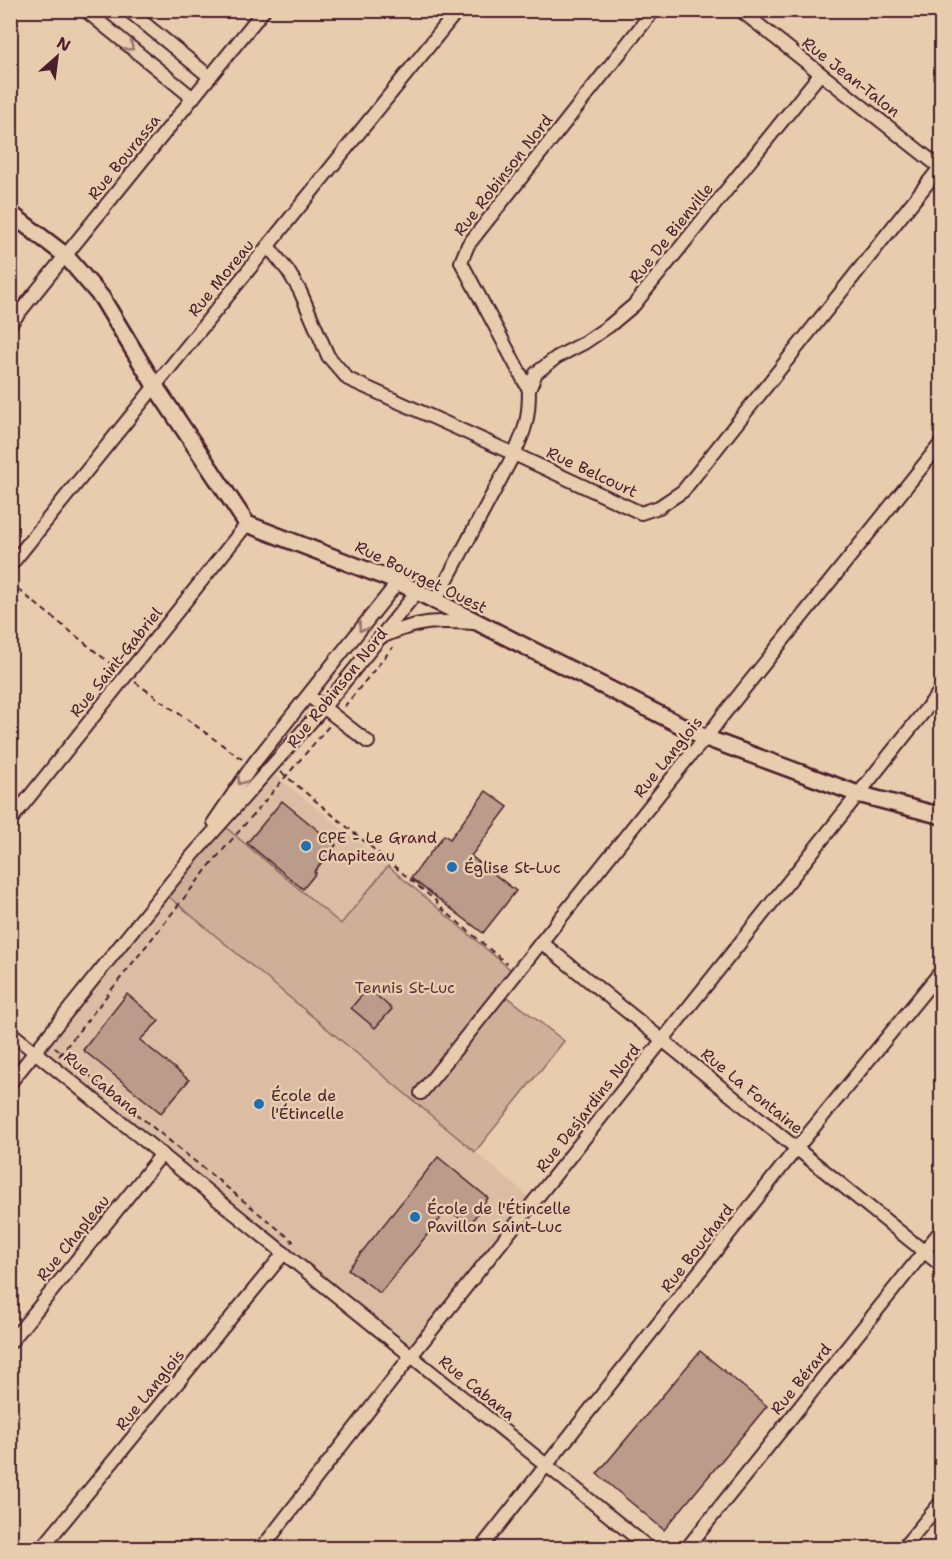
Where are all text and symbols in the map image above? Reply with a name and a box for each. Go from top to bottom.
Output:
north arrow [27,27,87,87]
text: N [53,32,74,56]
street label: Rue Jean-Talon [798,32,904,122]
one-way arrow [123,40,134,51]
street label: Rue Bourassa [83,110,165,204]
street label: Rue Robinson Nord [449,110,557,240]
street label: Rue De Bienville [624,179,718,287]
street label: Rue Moreau [183,235,259,321]
street label: Rue Belcourt [543,442,641,502]
street label: Rue Bourget Ouest [351,536,491,618]
street label: Rue Saint-Gabriel [65,603,167,721]
one-way arrow [358,622,369,633]
street label: Rue Robinson Nord [282,624,392,752]
street label: Rue Langlois [629,712,707,802]
one-way arrow [238,775,249,786]
place label: CPE - Le Grand Chapiteau [318,827,437,866]
marker: CPE - Le Grand Chapiteau [299,839,313,853]
place label: Église St-Luc [464,857,561,878]
marker: Église St-Luc [445,860,459,874]
park label: Tennis St-Luc [355,977,455,998]
street label: Rue Desjardins Nord [531,1039,645,1177]
street label: Rue La Fontaine [697,1043,807,1139]
street label: Rue Cabana [59,1047,145,1121]
place label: École de l'Étincelle [271,1085,344,1124]
marker: École de l'Étincelle [252,1097,266,1111]
street label: Rue Chapleau [32,1191,114,1285]
place label: École de l'Étincelle Pavillon Saint-Luc [427,1198,571,1237]
street label: Rue Bouchard [656,1199,738,1297]
marker: École de l'Étincelle Pavillon Saint-Luc [408,1210,422,1224]
street label: Rue Bérard [766,1339,836,1419]
street label: Rue Langlois [111,1345,189,1435]
street label: Rue Cabana [434,1351,520,1425]

